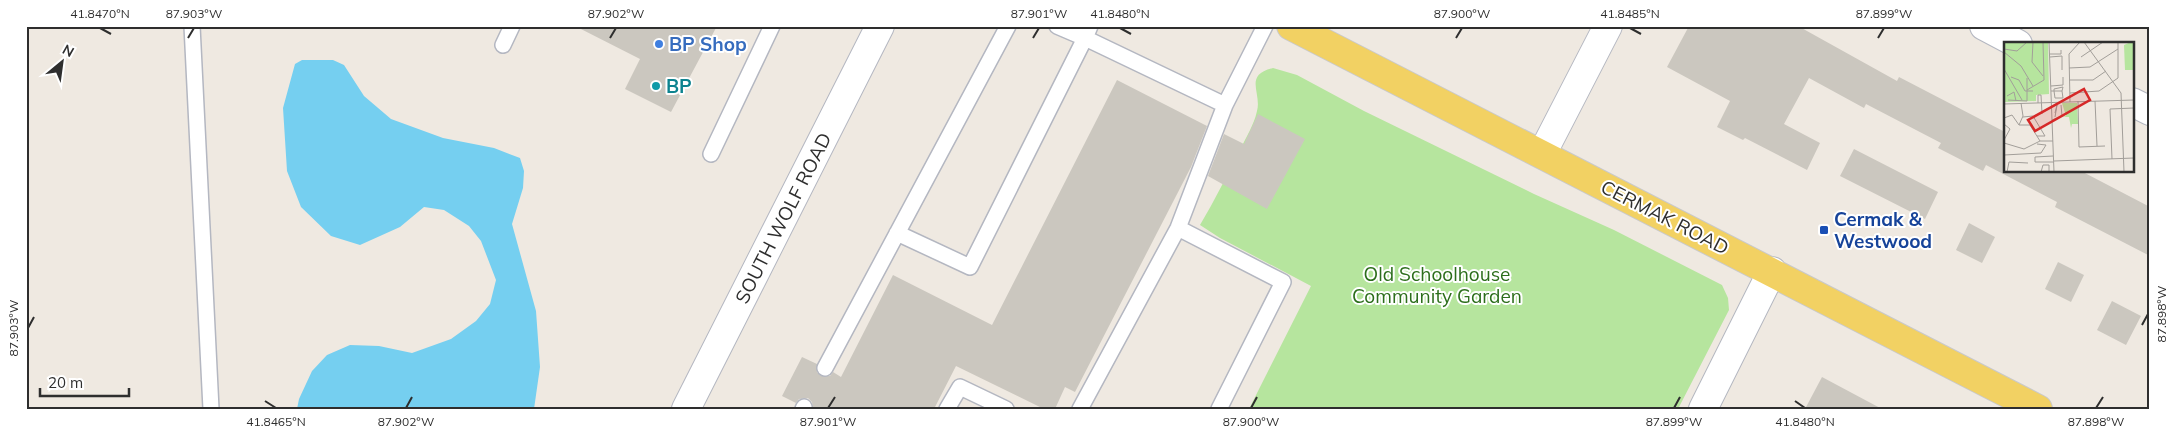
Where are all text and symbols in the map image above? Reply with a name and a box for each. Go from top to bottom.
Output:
text: 41.8470°N [70,6,130,21]
text: 87.903°W [166,6,222,21]
text: 87.902°W [588,6,644,21]
text: 87.901°W [1011,6,1067,21]
text: 41.8480°N [1090,6,1150,21]
text: 87.900°W [1434,6,1490,21]
text: 41.8485°N [1600,6,1660,21]
text: 87.899°W [1856,6,1912,21]
place label: BP Shop [669,32,747,56]
north arrow [38,38,88,88]
marker: BP Shop [653,38,665,50]
text: N [59,40,77,61]
inset map [2004,42,2134,172]
place label: BP [666,74,692,98]
marker: BP [650,80,662,92]
street label: SOUTH WOLF ROAD [730,129,836,307]
street label: CERMAK ROAD [1597,174,1733,260]
place label: Cermak & Westwood [1834,207,1932,253]
marker: Cermak & Westwood [1818,224,1830,236]
park label: Old Schoolhouse Community Garden [1352,262,1522,308]
text: 87.898°W [2154,286,2169,342]
text: 87.903°W [6,300,21,356]
scale bar [40,365,129,397]
text: 20 m [48,373,83,392]
text: 41.8465°N [246,414,306,429]
text: 87.902°W [378,414,434,429]
text: 87.901°W [800,414,856,429]
text: 87.900°W [1223,414,1279,429]
text: 87.899°W [1646,414,1702,429]
text: 41.8480°N [1775,414,1835,429]
text: 87.898°W [2068,414,2124,429]

